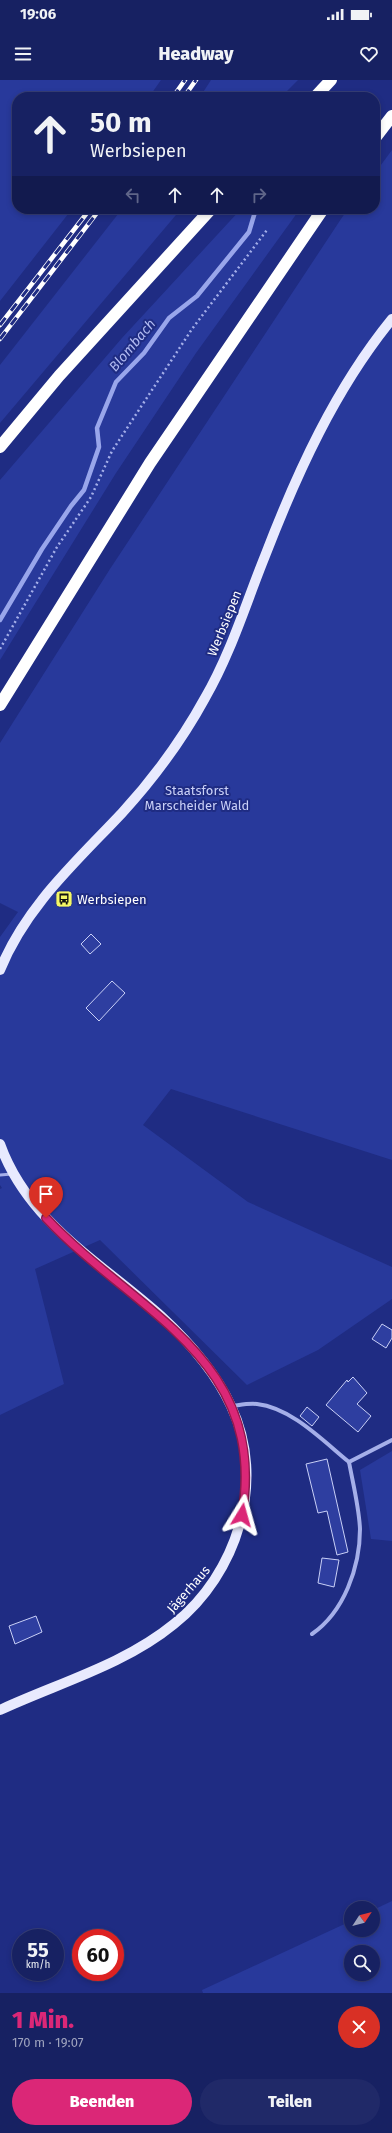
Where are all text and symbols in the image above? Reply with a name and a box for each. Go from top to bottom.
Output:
text: 19:06 [20,5,56,23]
icon: menu [12,43,34,65]
text: Headway [159,43,233,65]
icon: heart [358,43,380,65]
text: 50 m [90,106,152,139]
icon: ahead [24,108,76,160]
text: Werbsiepen [90,140,186,162]
icon: left [122,184,144,206]
icon: ahead [164,184,186,206]
icon: ahead [206,184,228,206]
icon: right [248,184,270,206]
water label: Blombach [106,316,159,375]
street label: Werbsiepen [204,588,244,658]
park label: Staatsforst Marscheider Wald [145,783,249,813]
bus stop icon: Werbsiepen [54,889,74,909]
place label: Werbsiepen [77,892,147,907]
pin [29,1177,63,1218]
icon: arrive [35,1183,57,1205]
position arrow [221,1494,263,1536]
street label: Jägerhaus [164,1563,213,1616]
north arrow [344,1901,380,1937]
map controls [344,1901,380,1981]
speed limit sign: 60 [72,1929,124,1981]
text: 55 [27,1938,49,1962]
button: search [344,1945,380,1981]
text: km/h [26,1959,50,1971]
text: 1 Min. [12,2006,74,2034]
button: close [338,2006,380,2048]
text: 170 m · 19:07 [12,2035,83,2050]
button: Beenden [12,2079,192,2125]
button: Teilen [200,2079,380,2125]

